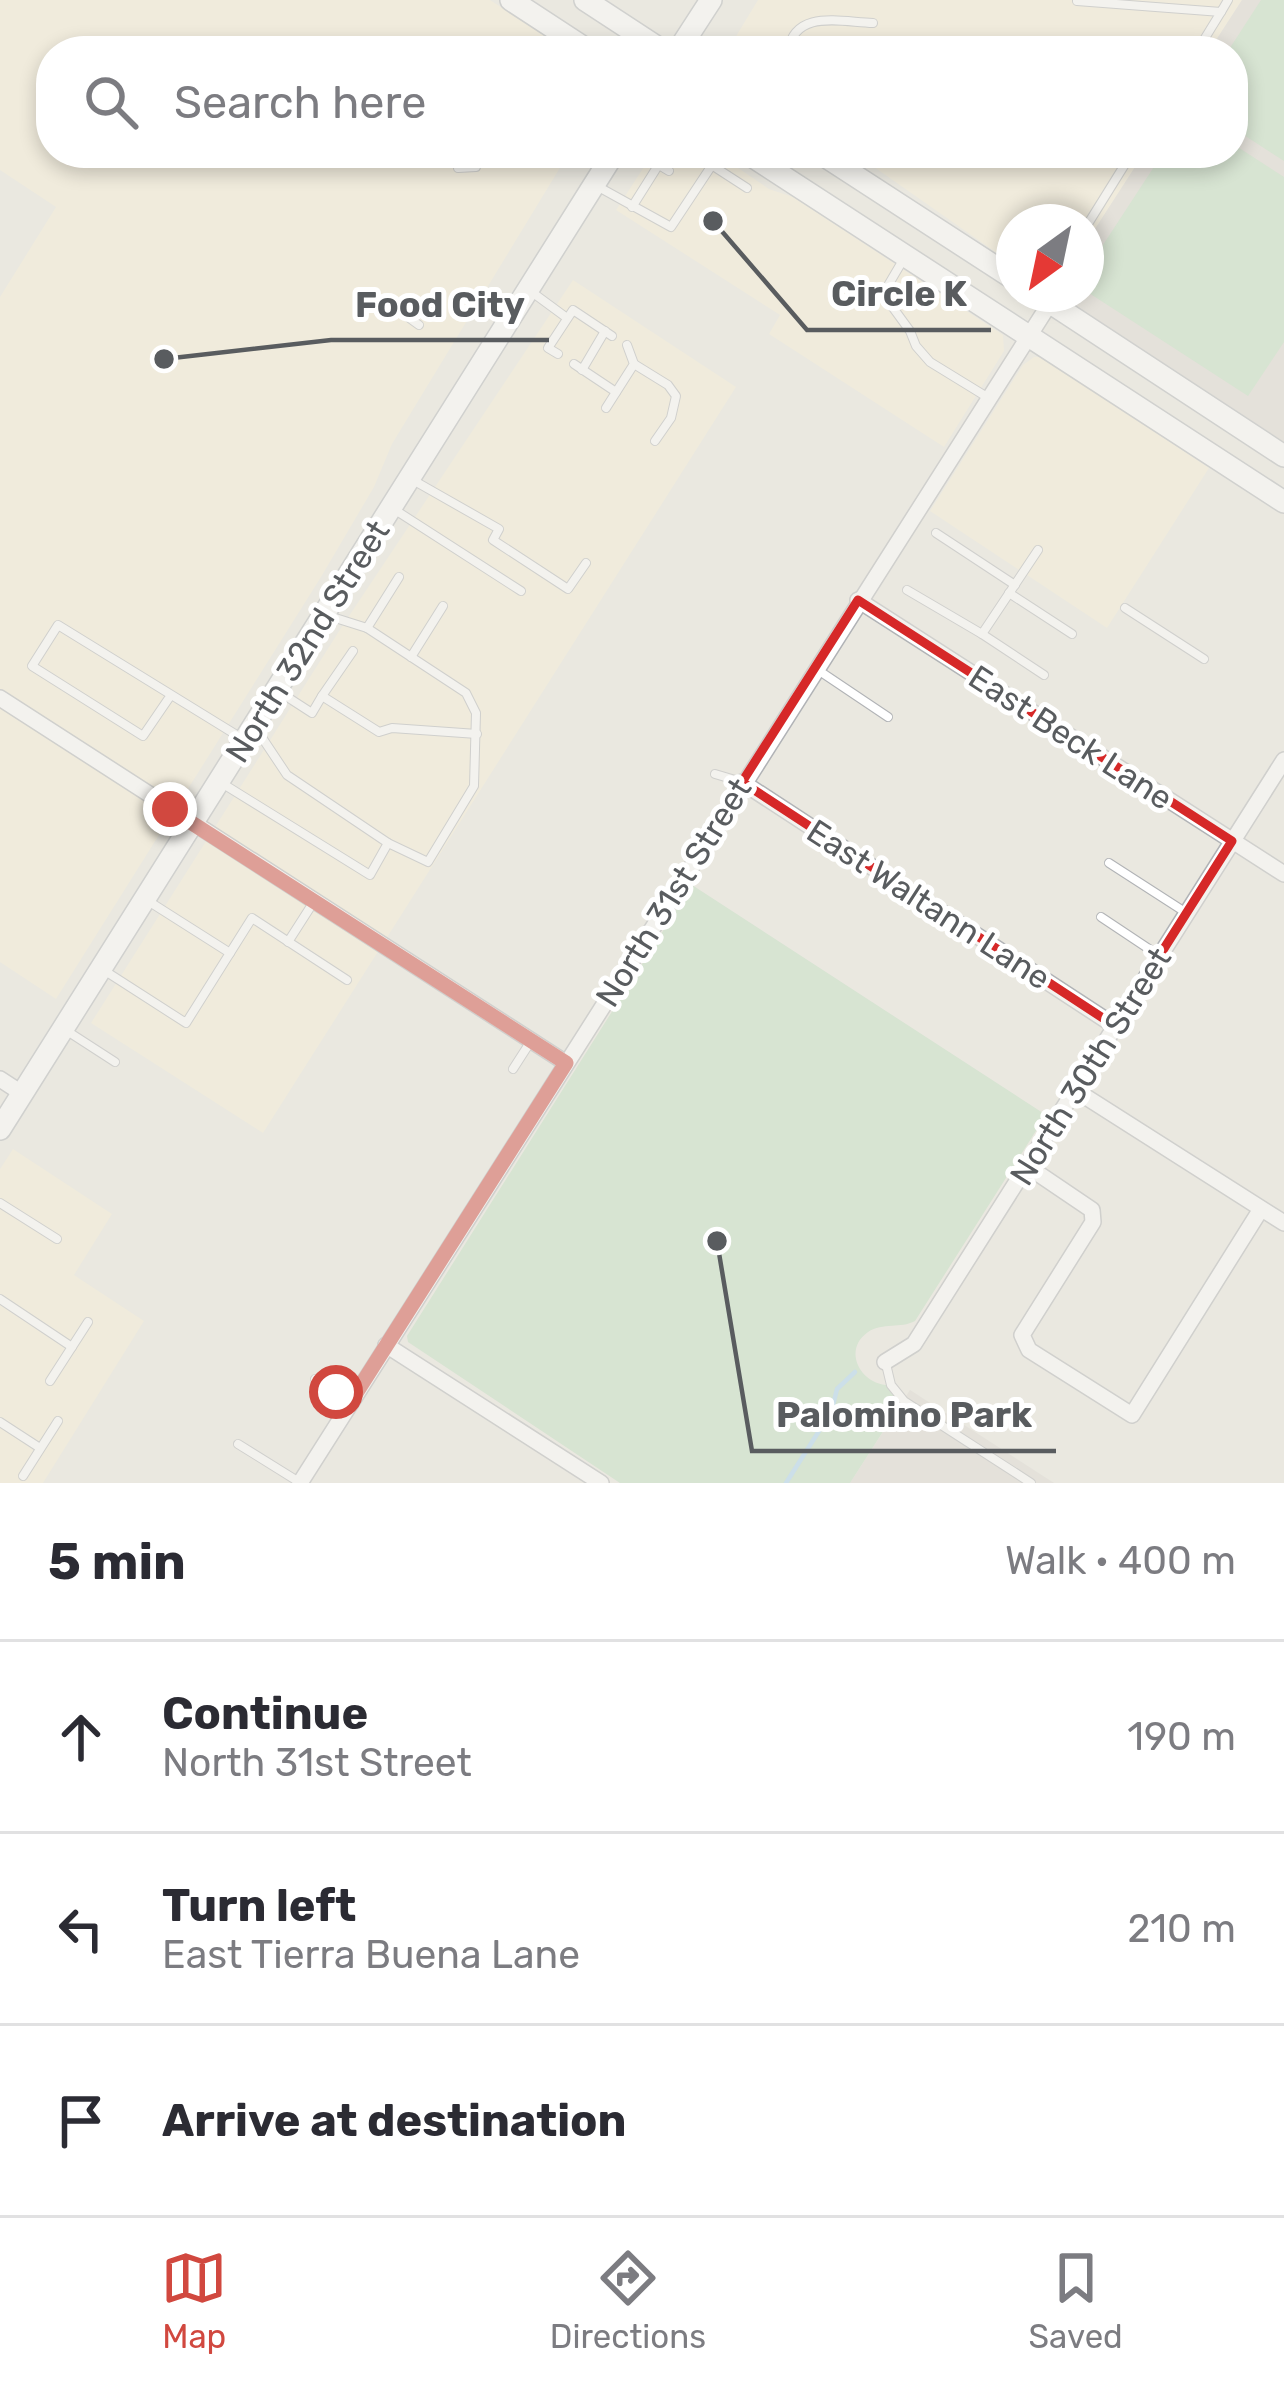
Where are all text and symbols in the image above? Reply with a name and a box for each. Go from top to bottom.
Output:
search box [36,36,1248,168]
icon: search [78,69,144,135]
text: Search here [174,76,426,129]
north arrow [996,204,1104,312]
callout: Circle K [807,258,991,330]
callout: Food City [331,268,549,340]
text: Circle K [831,272,967,315]
text: Food City [355,283,525,326]
street label: North 32nd Street [217,513,398,769]
street label: East Beck Lane [962,657,1180,818]
street label: North 31st Street [587,771,759,1014]
route end [143,782,197,836]
street label: East Waltann Lane [800,811,1058,998]
street label: North 30th Street [1002,940,1179,1192]
route start [309,1365,363,1419]
callout: Palomino Park [752,1379,1056,1451]
text: Palomino Park [776,1393,1032,1436]
text: 5 min [48,1531,186,1592]
text: Walk · 400 m [1005,1538,1236,1584]
text: Continue [162,1687,368,1740]
icon: ahead [48,1704,114,1770]
text: 190 m [1127,1714,1236,1760]
text: North 31st Street [162,1740,472,1786]
text: Turn left [162,1879,356,1932]
icon: left [48,1896,114,1962]
text: 210 m [1127,1906,1236,1952]
text: East Tierra Buena Lane [162,1932,580,1978]
icon: arrive [48,2088,114,2154]
text: Arrive at destination [162,2094,627,2147]
tab: Map [161,2245,227,2356]
tab: Directions [550,2245,706,2356]
tab: Saved [1029,2245,1123,2356]

